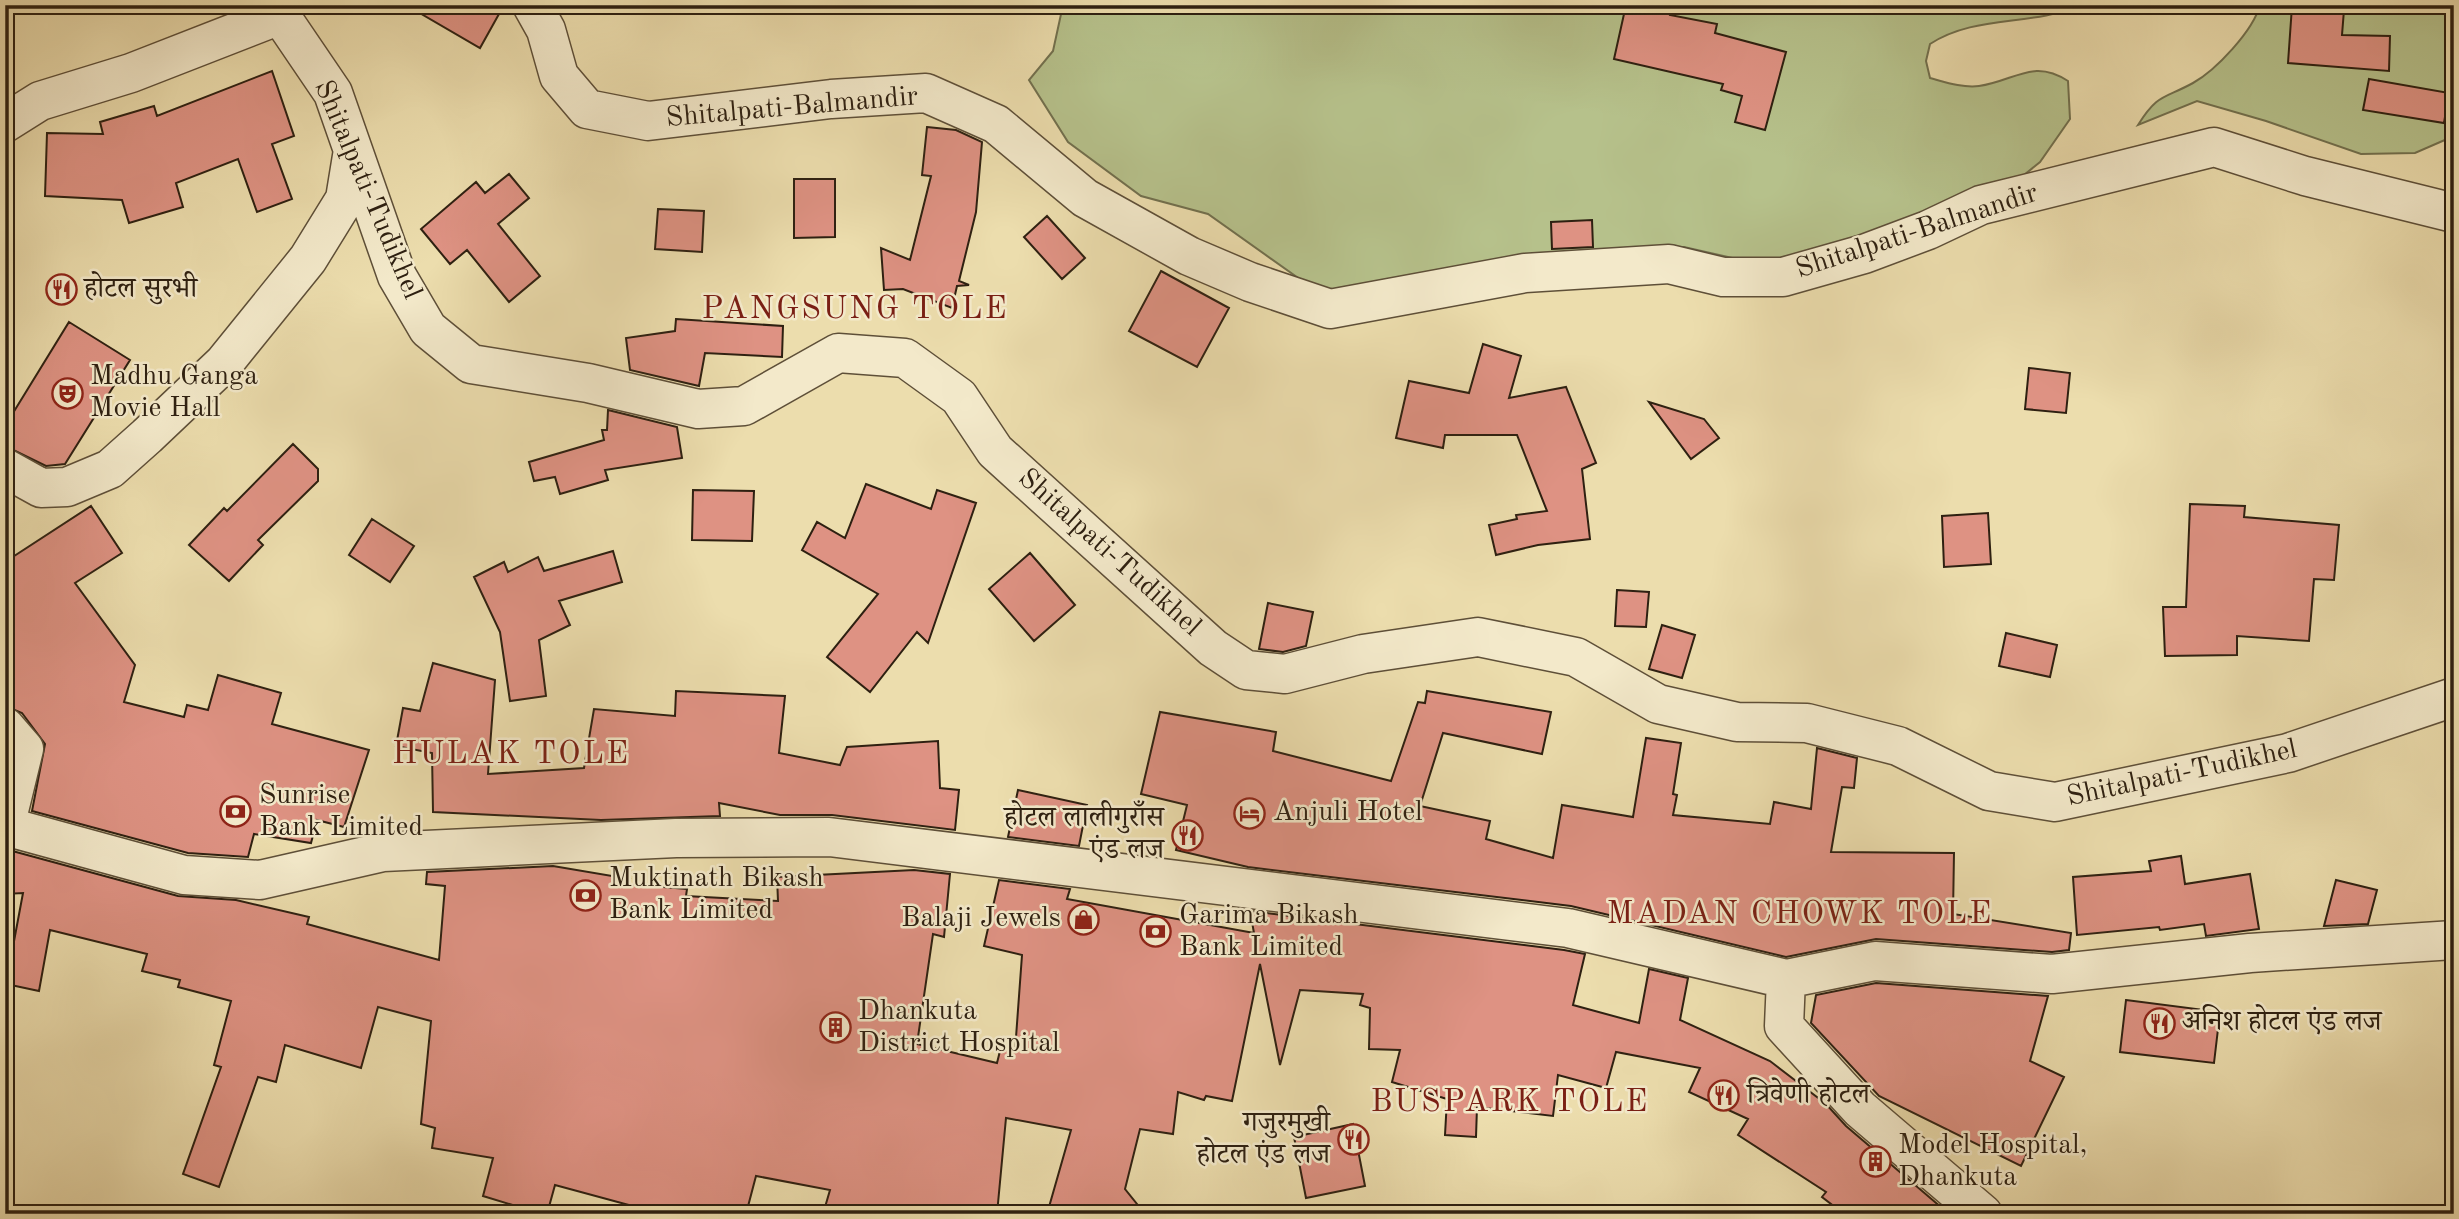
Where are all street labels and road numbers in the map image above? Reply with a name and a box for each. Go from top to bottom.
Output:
street label: Shitalpati-Tudikhel [308,76,426,304]
street label: Shitalpati-Balmandir [665,83,919,133]
street label: Shitalpati-Balmandir [1792,180,2042,284]
street label: Shitalpati-Tudikhel [1012,464,1206,642]
street label: Shitalpati-Tudikhel [2064,736,2300,812]

